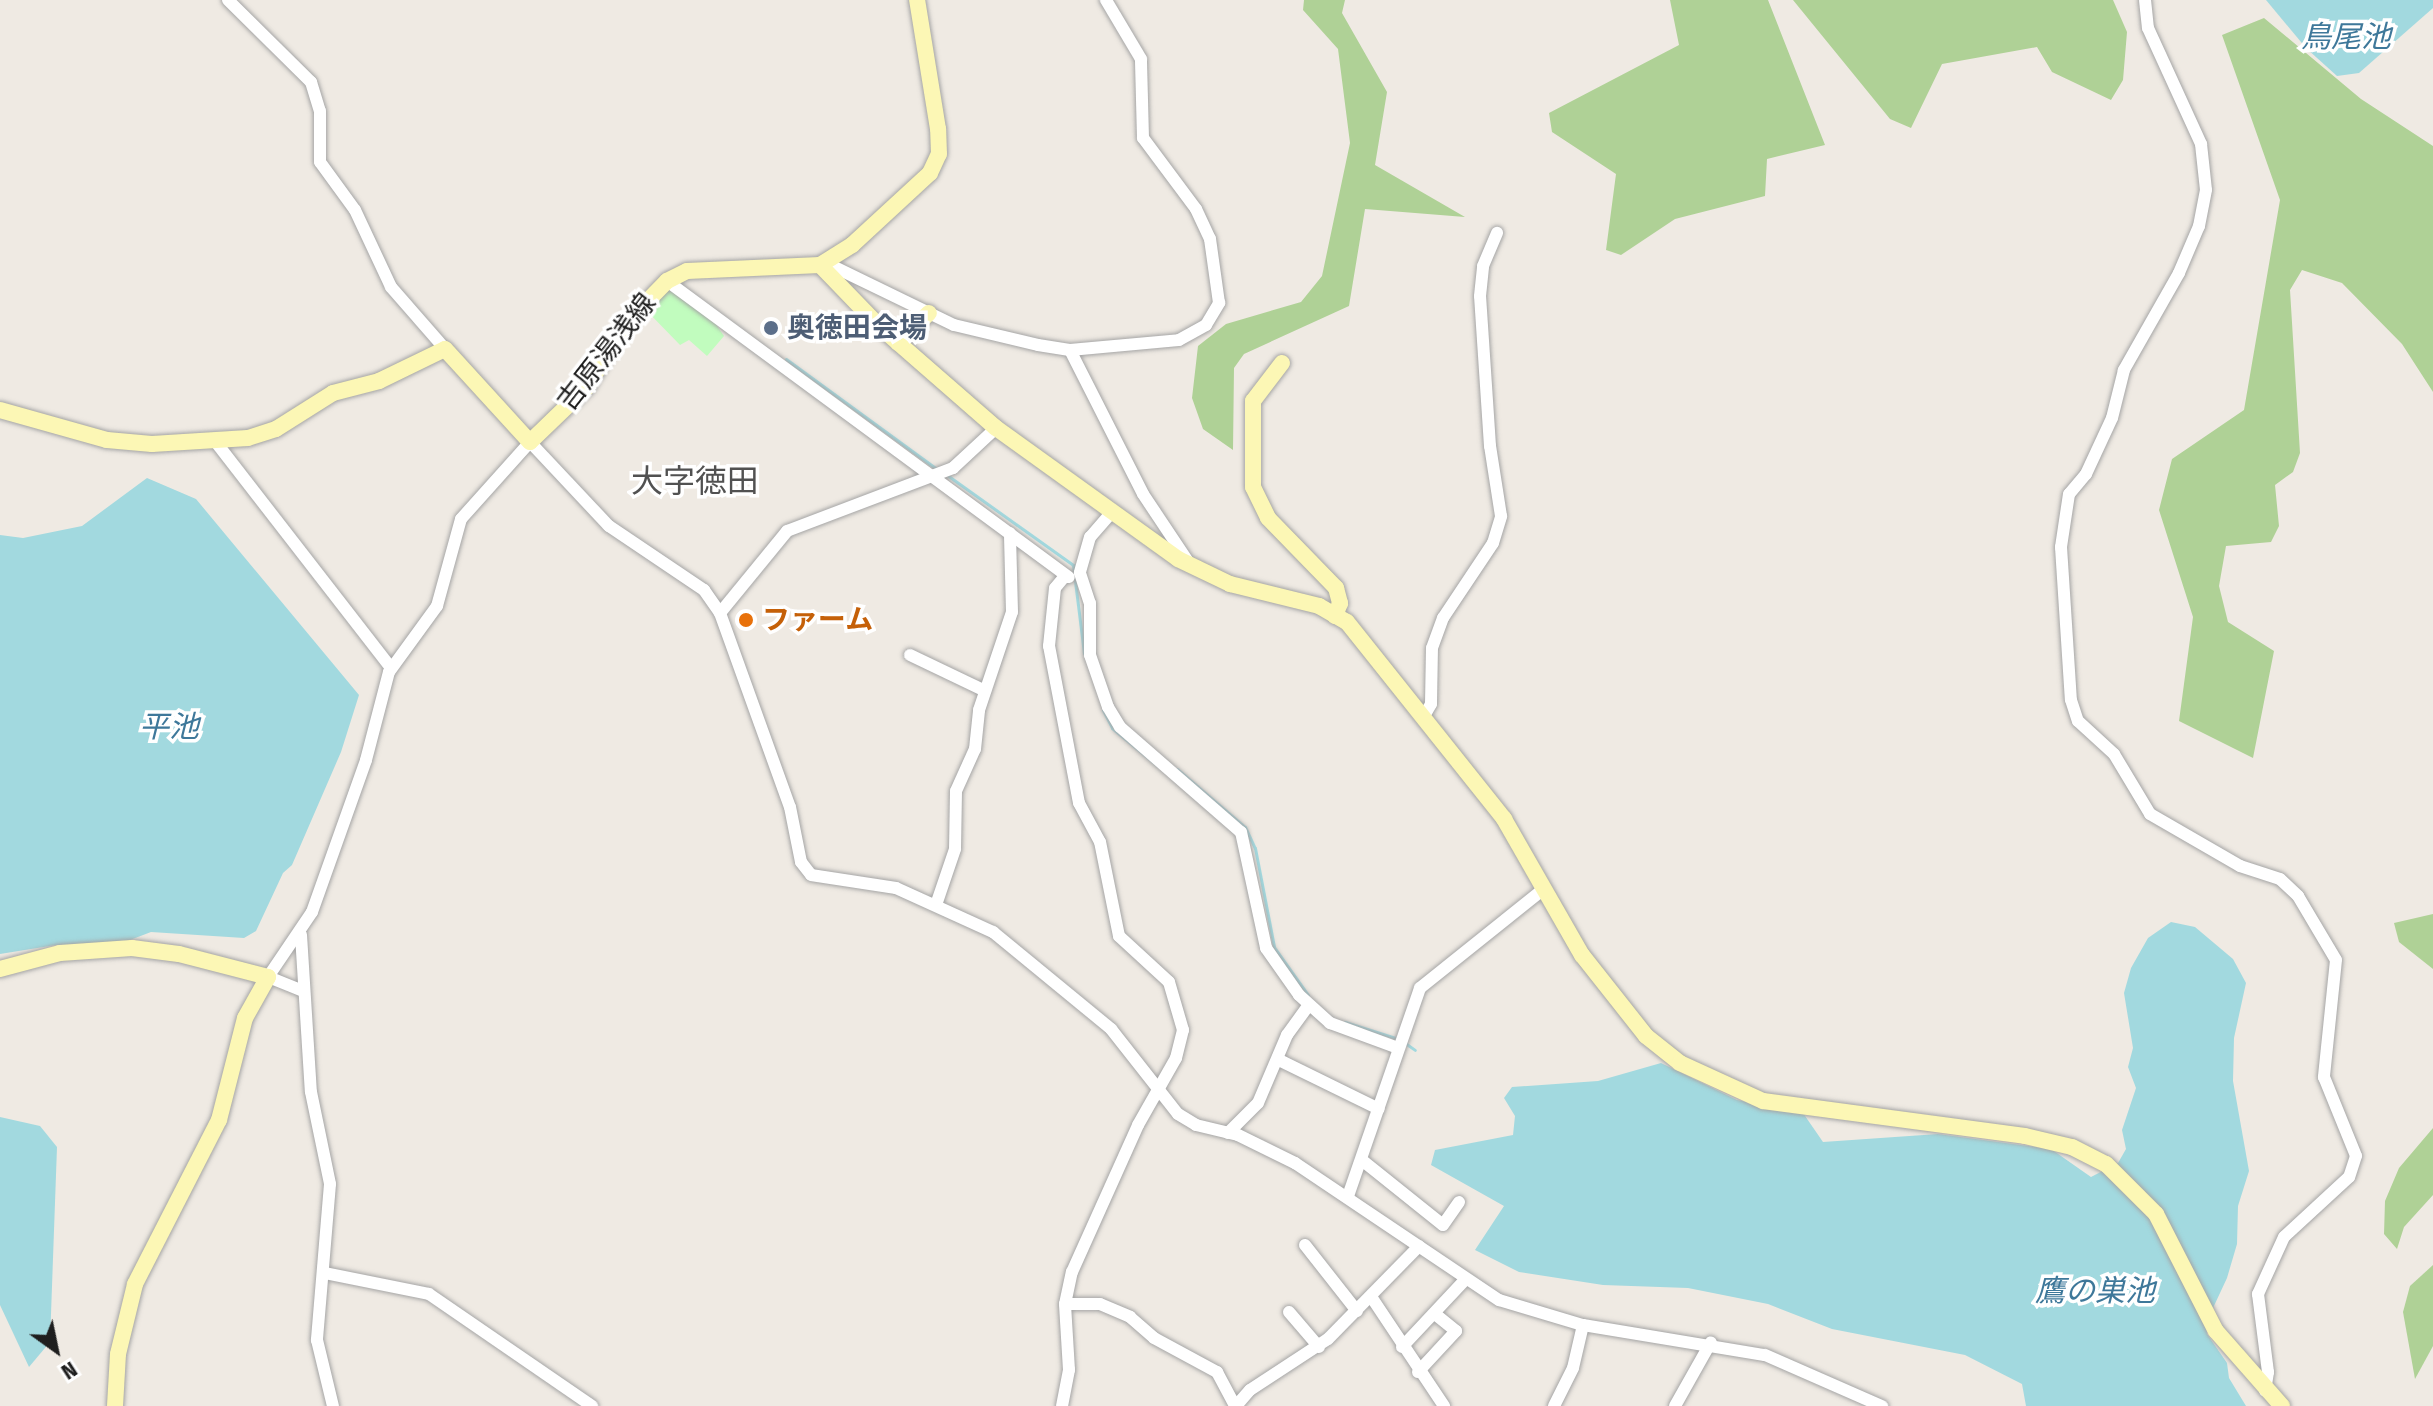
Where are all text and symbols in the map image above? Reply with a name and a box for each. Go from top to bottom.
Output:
water label: 鳥尾池 [2301,19,2391,55]
street label: 吉原湯浅線 [551,286,663,418]
place label: 奥徳田会場 [787,311,927,345]
marker: 奥徳田会場 [762,319,780,337]
district label: 大字徳田 [631,462,759,500]
place label: ファーム [762,603,874,637]
marker: ファーム [737,611,755,629]
water label: 平池 [139,709,199,745]
water label: 鷹の巣池 [2035,1273,2155,1309]
north arrow [16,1310,96,1390]
text: N [56,1356,82,1385]

